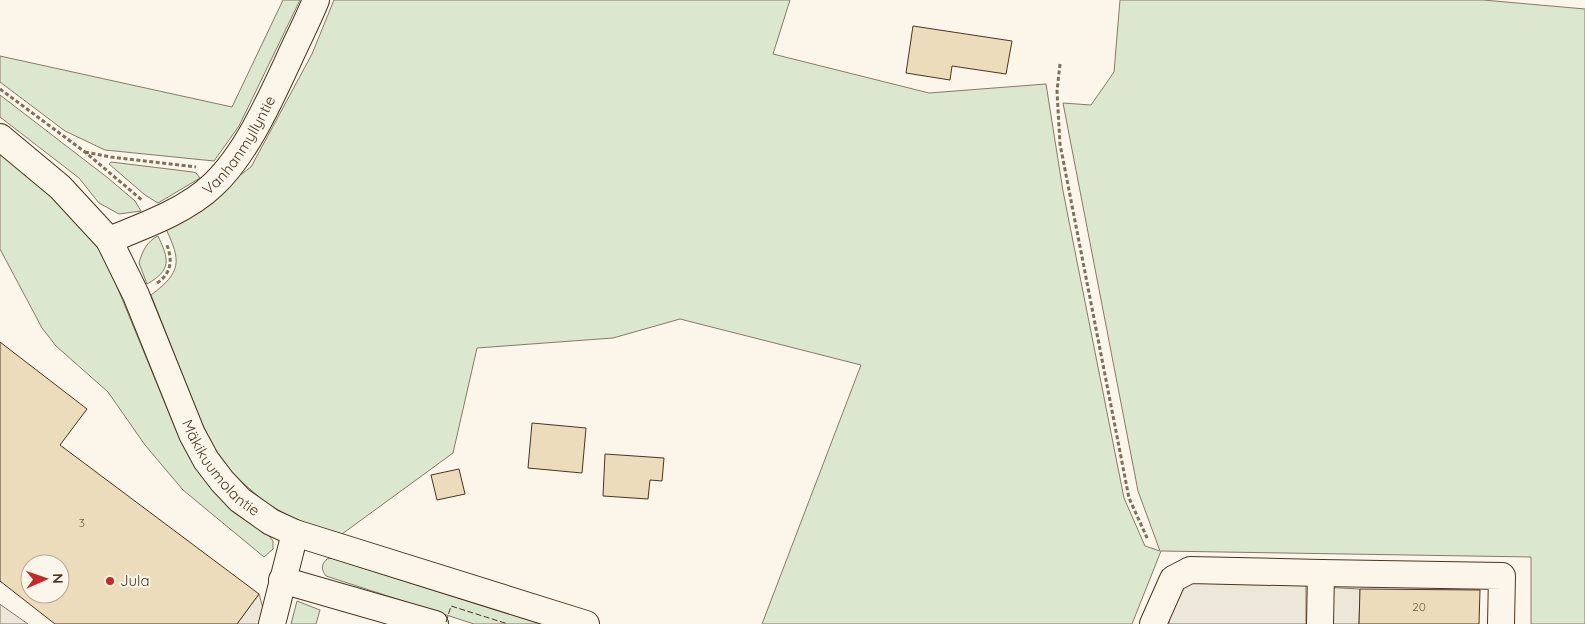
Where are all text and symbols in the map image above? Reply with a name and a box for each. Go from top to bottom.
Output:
street label: Vanhanmyllyntie [199,92,279,199]
street label: Mäkikuumolantie [178,417,264,520]
house number: 3 [79,515,85,530]
north arrow [20,554,70,604]
place label: Jula [120,571,150,590]
text: N [49,573,67,584]
marker: Jula [104,575,116,587]
house number: 20 [1412,599,1426,614]

